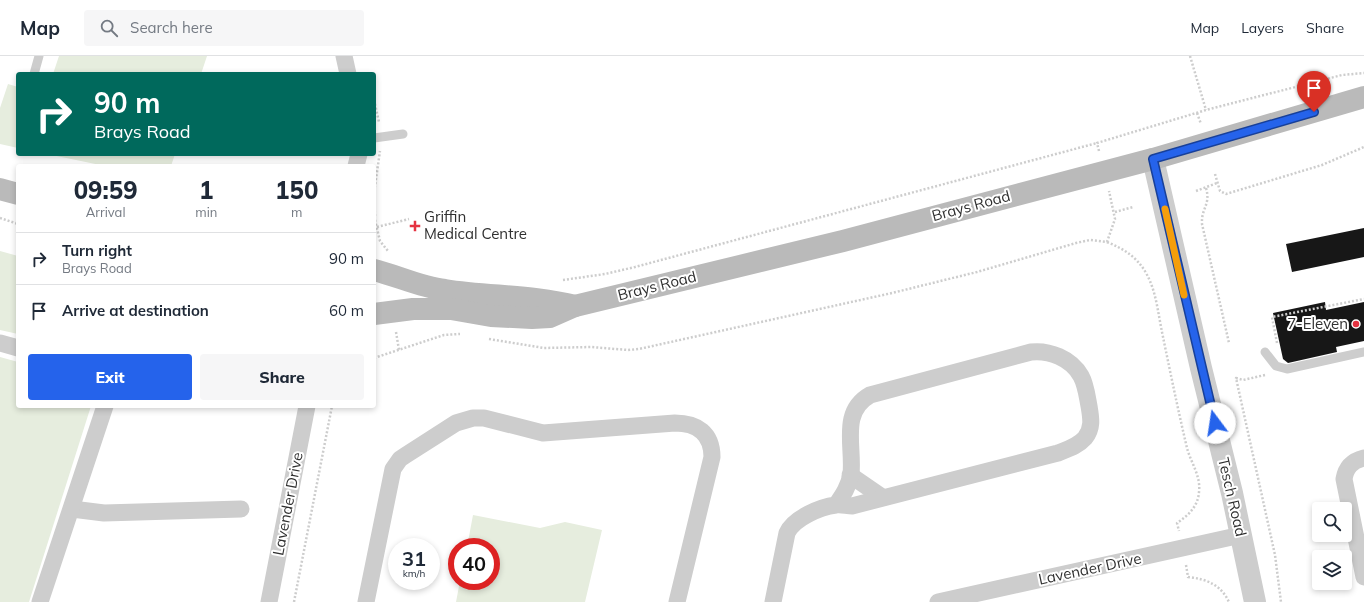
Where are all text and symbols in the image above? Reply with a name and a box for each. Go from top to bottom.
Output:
search box [84,10,364,46]
text: Map [20,16,60,40]
icon: search [98,17,120,39]
text: Search here [130,18,213,37]
text: Map [1190,19,1219,37]
text: Layers [1241,19,1284,37]
text: Share [1306,19,1344,37]
pin [1297,71,1331,112]
icon: arrive [1303,77,1325,99]
text: 90 m [94,85,160,120]
icon: right [28,88,80,140]
text: Brays Road [94,120,191,143]
text: 09:59 [74,175,138,205]
text: 1 [199,175,214,205]
text: 150 [275,175,318,205]
street label: Brays Road [930,186,1012,225]
text: Arrival [86,204,126,220]
text: min [195,204,217,220]
text: m [291,204,302,220]
place label: Griffin Medical Centre [424,207,527,243]
marker: Griffin Medical Centre [409,220,421,232]
text: Turn right [62,241,132,260]
icon: right [28,248,50,270]
text: 90 m [329,249,364,268]
text: Brays Road [62,260,132,276]
street label: Brays Road [616,267,698,304]
icon: arrive [28,300,50,322]
text: Arrive at destination [62,301,209,320]
text: 60 m [329,301,364,320]
place label: 7-Eleven [1287,314,1348,333]
marker: 7-Eleven [1351,319,1361,329]
button: Exit [28,354,192,400]
button: Share [200,354,364,400]
position arrow [1194,402,1236,444]
street label: Lavender Drive [268,451,307,557]
street label: Tesch Road [1214,456,1251,538]
map controls [1312,502,1352,590]
button: search [1312,502,1352,542]
speed limit sign: 40 [448,538,500,590]
text: 31 [402,546,426,571]
street label: Lavender Drive [1037,548,1143,589]
button: layers [1312,550,1352,590]
text: km/h [403,567,425,580]

